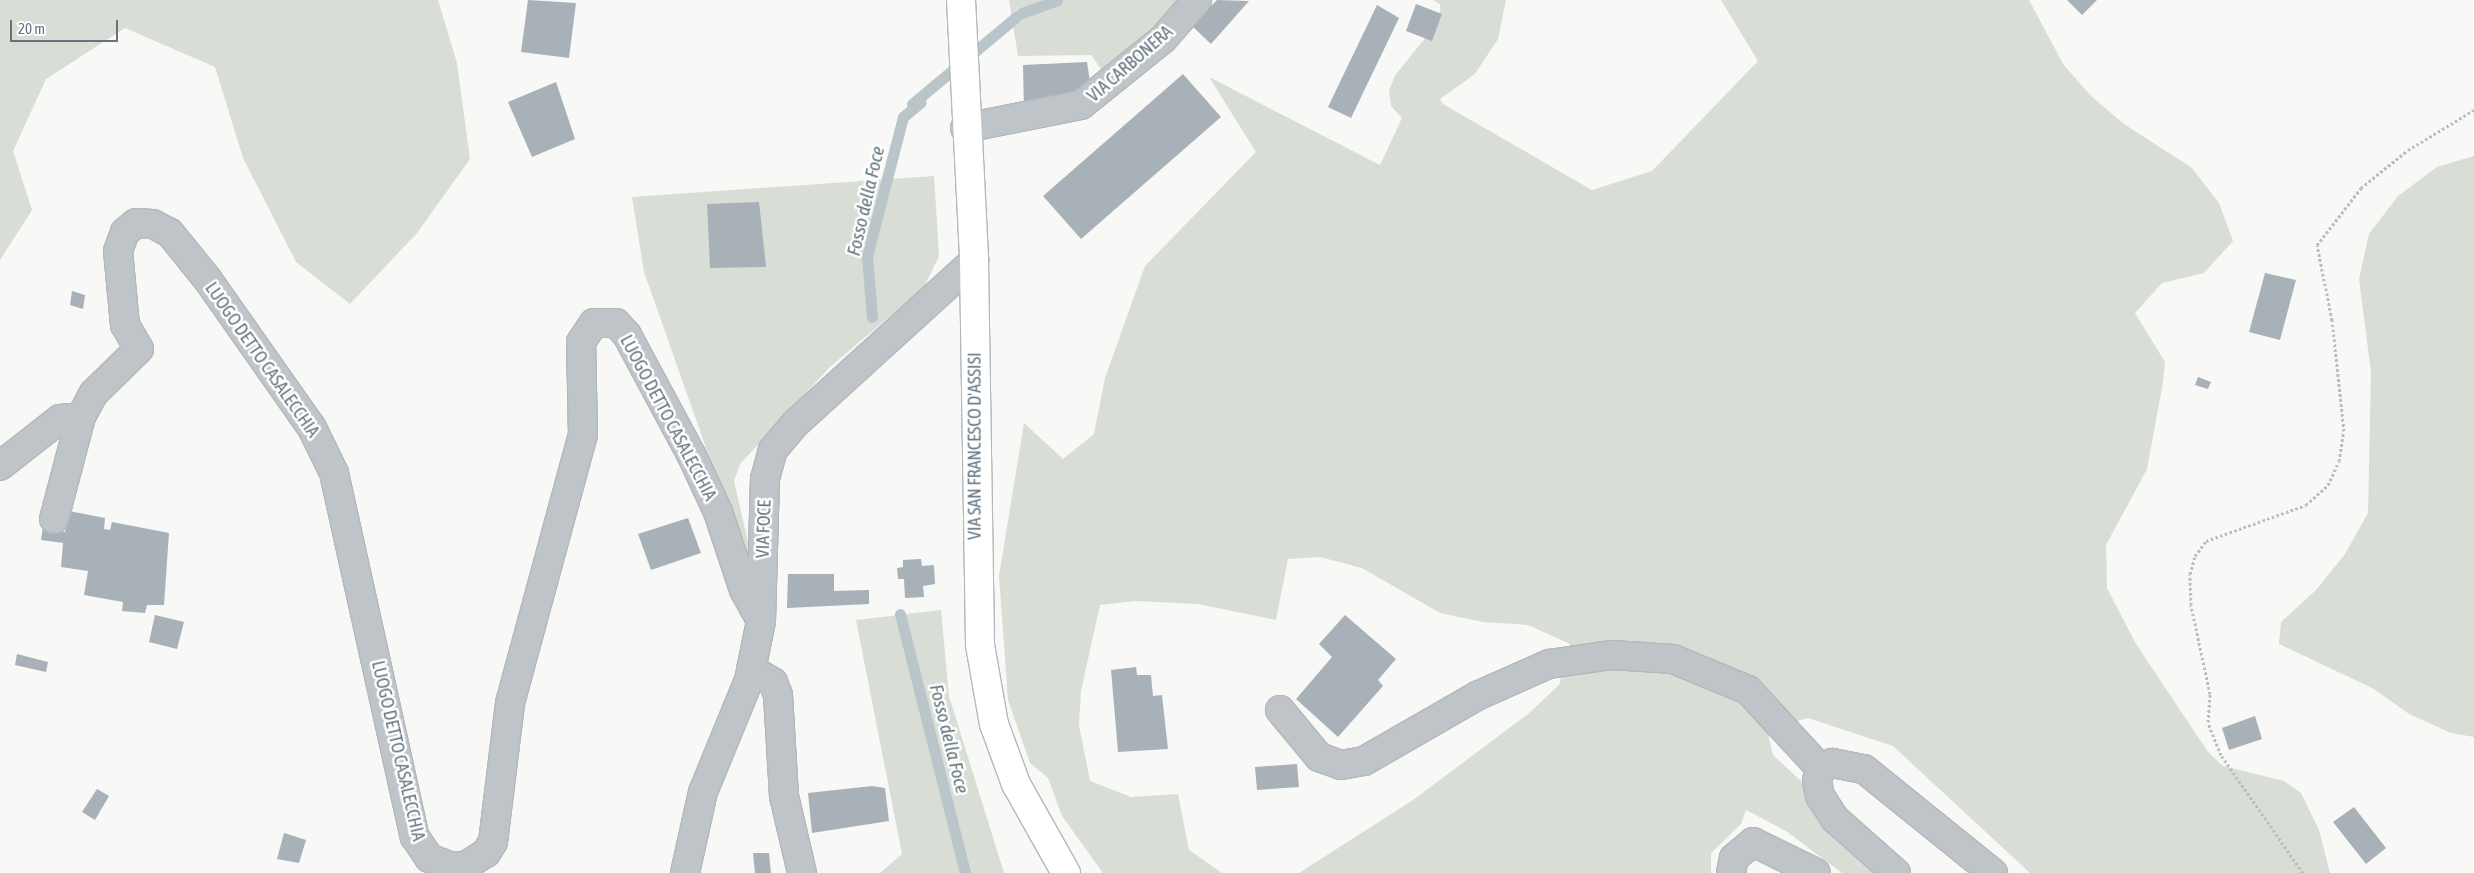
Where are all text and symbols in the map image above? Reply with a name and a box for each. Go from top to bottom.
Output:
scale bar [12,10,120,42]
text: 20 m [18,20,45,37]
street label: VIA CARBONERA [1083,21,1177,107]
water label: Fosso della Foce [842,144,890,258]
street label: LUOGO DETTO CASALECCHIA [200,278,324,442]
street label: LUOGO DETTO CASALECCHIA [615,332,721,504]
street label: VIA SAN FRANCESCO D'ASSISI [964,352,986,540]
street label: VIA FOCE [752,500,776,558]
street label: LUOGO DETTO CASALECCHIA [367,659,429,843]
water label: Fosso della Foce [924,682,974,796]

